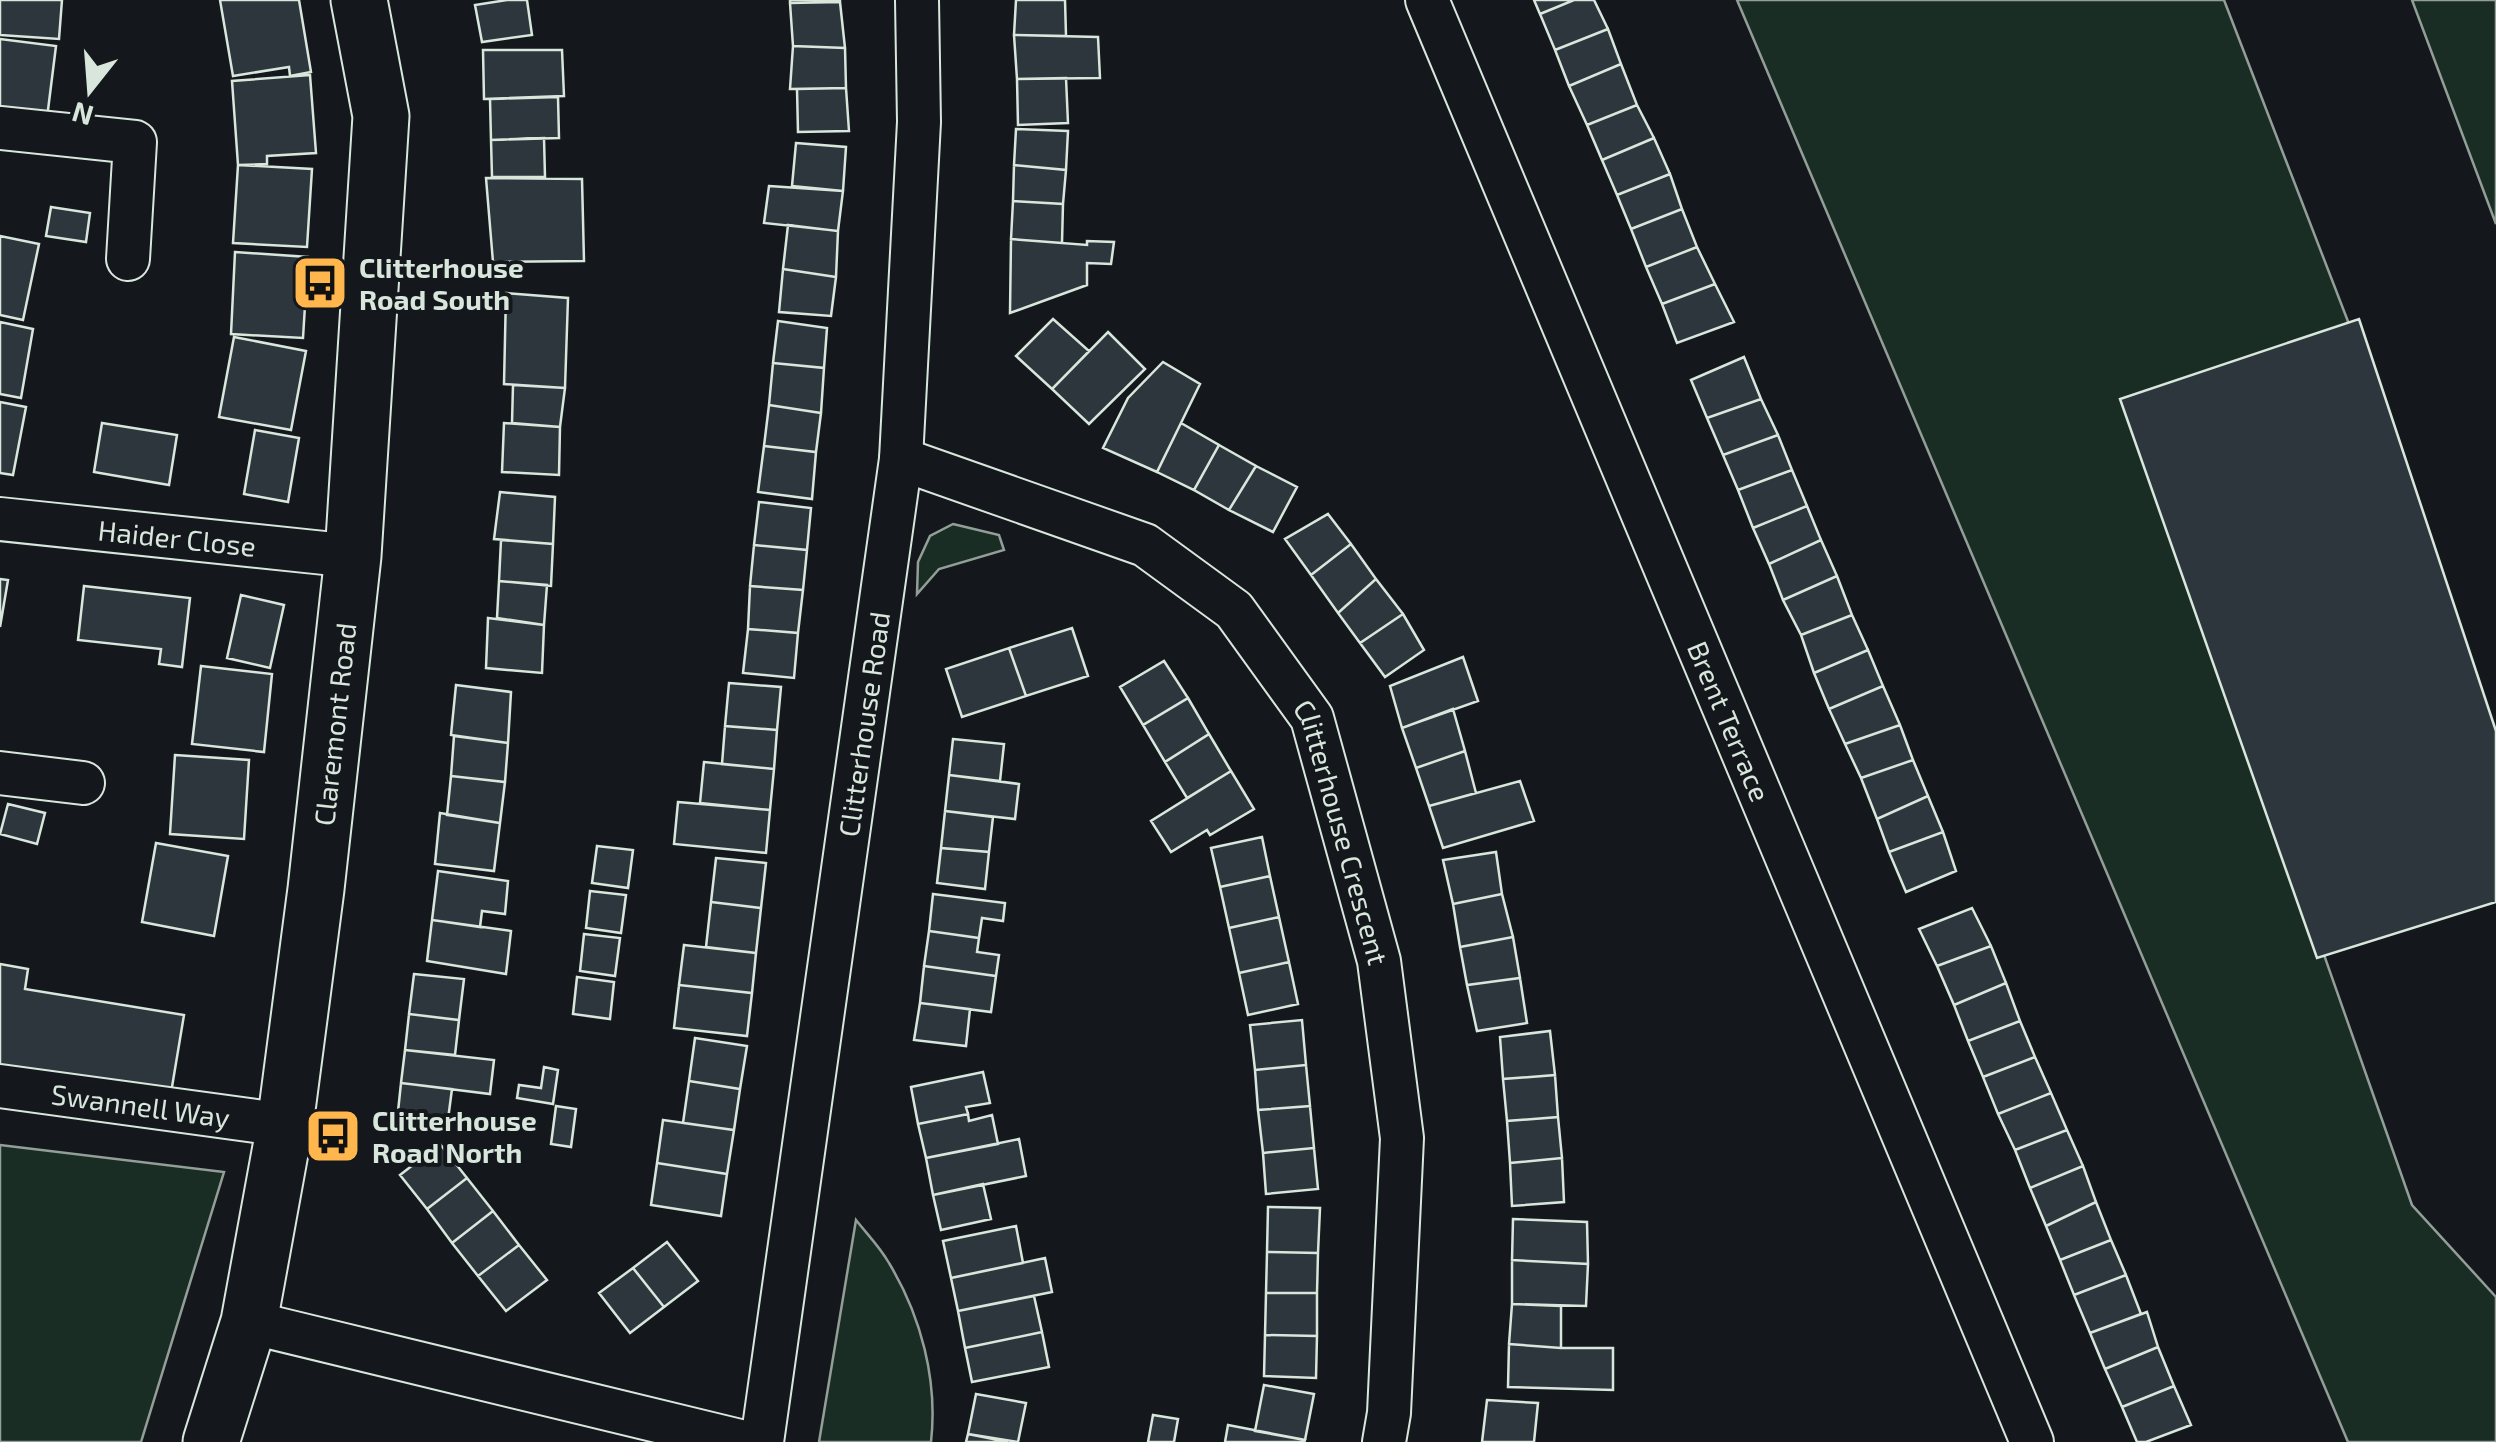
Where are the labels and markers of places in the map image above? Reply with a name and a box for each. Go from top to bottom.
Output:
place label: Clitterhouse Road South [359,250,524,316]
bus stop icon: Clitterhouse Road South [290,253,350,313]
place label: Clitterhouse Road North [372,1103,537,1169]
bus stop icon: Clitterhouse Road North [303,1106,363,1166]

